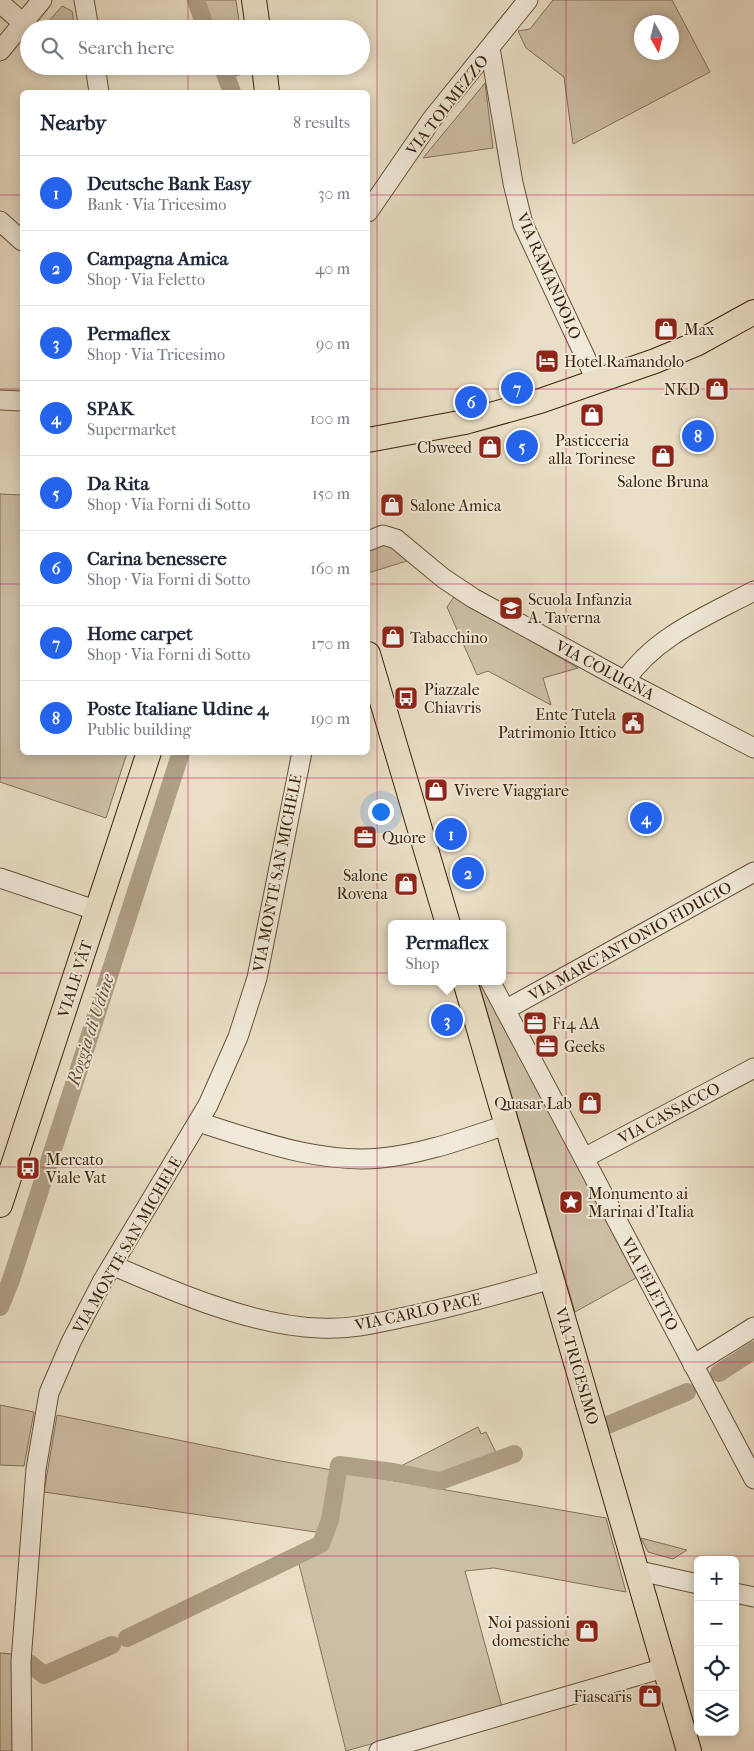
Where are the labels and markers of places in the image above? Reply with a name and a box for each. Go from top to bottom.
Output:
shop icon: Max [653,316,679,342]
place label: Max [684,320,715,339]
hotel icon: Hotel Ramandolo [534,348,560,374]
place label: Hotel Ramandolo [564,352,684,371]
pin: 7 [501,369,533,407]
shop icon: NKD [704,376,730,402]
place label: NKD [664,380,700,399]
pin: 6 [455,383,487,421]
shop icon: Pasticceria alla Torinese [579,402,605,428]
pin: 8 [682,417,714,455]
pin: 5 [506,427,538,465]
place label: Pasticceria alla Torinese [549,431,636,468]
shop icon: Cbweed [477,434,503,460]
place label: Cbweed [417,438,472,457]
shop icon: Salone Bruna [650,443,676,469]
place label: Salone Bruna [617,472,709,491]
shop icon: Salone Amica [379,492,405,518]
place label: Salone Amica [410,496,502,515]
place label: Scuola Infanzia A. Taverna [527,590,633,627]
school or university icon: Scuola Infanzia A. Taverna [498,595,524,621]
shop icon: Tabacchino [380,624,406,650]
place label: Tabacchino [410,628,488,647]
place label: Piazzale Chiavris [424,680,481,717]
bus stop icon: Piazzale Chiavris [393,685,419,711]
place label: Ente Tutela Patrimonio Ittico [498,705,617,742]
public building icon: Ente Tutela Patrimonio Ittico [620,710,646,736]
shop icon: Vivere Viaggiare [423,777,449,803]
place label: Vivere Viaggiare [453,781,569,800]
pin: 4 [630,799,662,837]
pin: 1 [435,815,467,853]
office icon: Quore [352,824,378,850]
place label: Quore [382,828,426,847]
pin: 2 [452,854,484,892]
place label: Salone Rovena [337,866,389,903]
shop icon: Salone Rovena [393,871,419,897]
pin: 3 [431,1001,463,1039]
office icon: F14 AA [522,1010,548,1036]
place label: F14 AA [552,1014,601,1033]
office icon: Geeks [534,1033,560,1059]
place label: Geeks [564,1037,605,1056]
shop icon: Quasar Lab [577,1090,603,1116]
place label: Quasar Lab [494,1094,572,1113]
place label: Mercato Viale Vat [45,1150,107,1187]
bus stop icon: Mercato Viale Vat [15,1155,41,1181]
place label: Monumento ai Marinai d'Italia [588,1184,695,1221]
place icon: Monumento ai Marinai d'Italia [558,1189,584,1215]
place label: Noi passioni domestiche [487,1613,570,1650]
shop icon: Noi passioni domestiche [574,1618,600,1644]
shop icon: Fiascaris [637,1683,663,1709]
place label: Fiascaris [574,1687,632,1706]

